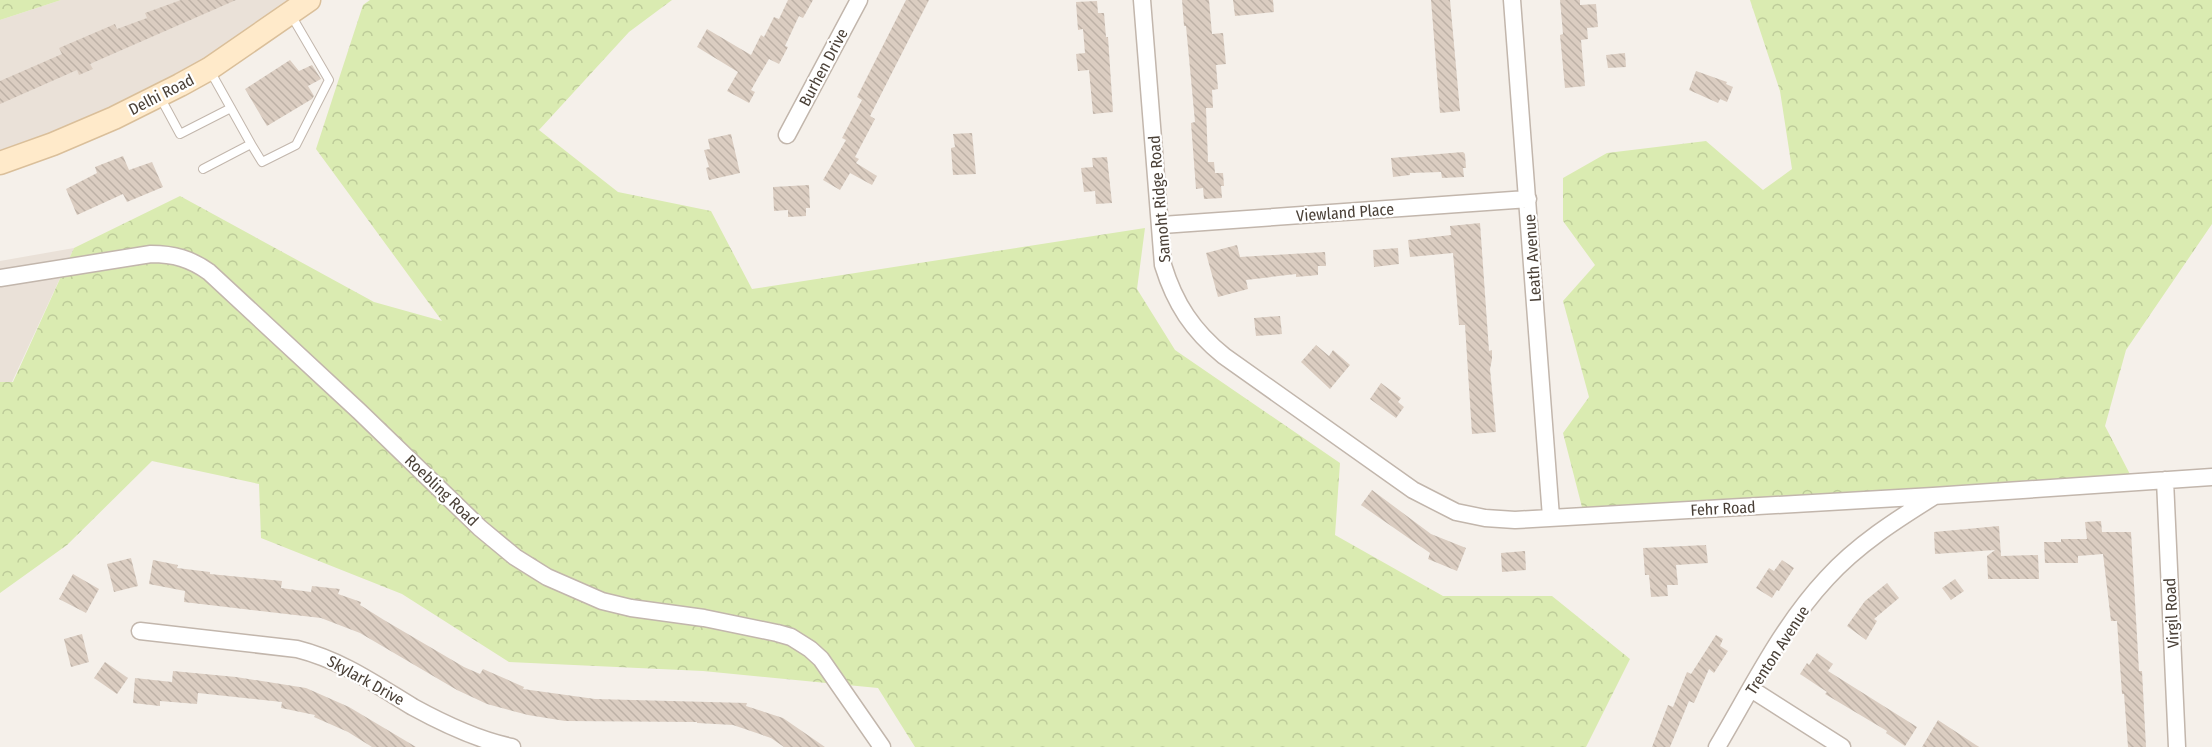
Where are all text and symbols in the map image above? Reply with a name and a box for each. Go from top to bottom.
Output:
street label: Burhen Drive [795,25,852,109]
street label: Delhi Road [125,70,197,119]
street label: Samoht Ridge Road [1144,135,1175,263]
street label: Viewland Place [1296,200,1395,225]
street label: Leath Avenue [1520,213,1545,302]
street label: Roebling Road [401,451,482,530]
street label: Fehr Road [1690,497,1756,520]
street label: Virgil Road [2160,577,2183,649]
street label: Trenton Avenue [1742,602,1813,698]
street label: Skylark Drive [324,651,408,709]

